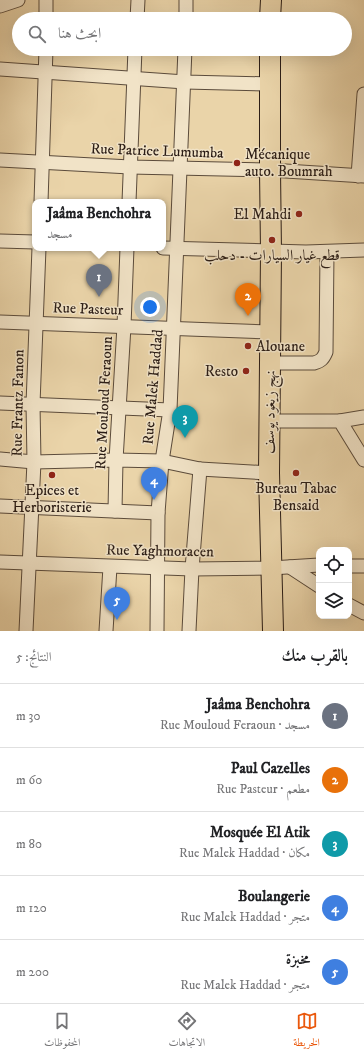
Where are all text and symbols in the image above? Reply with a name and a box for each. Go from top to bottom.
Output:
search box [12,12,352,56]
icon: search [26,23,48,45]
text: ابحث هنا [58,24,101,43]
street label: Rue Patrice Lumumba [90,139,224,163]
place label: Mécanique auto. Boumrah [245,145,333,181]
marker: Mécanique auto. Boumrah [232,158,242,168]
popup [32,199,166,251]
text: Jaâma Benchohra [47,204,151,223]
place label: El Mahdi [233,205,291,224]
marker: El Mahdi [294,209,304,219]
text: مسجد [47,226,72,242]
marker: قطع غيار السيارات - دحلب [267,235,277,245]
place label: قطع غيار السيارات - دحلب [204,246,340,269]
pin: 1 [86,264,112,297]
pin: 2 [235,283,261,316]
your location [140,297,160,317]
street label: Rue Pasteur [52,298,124,320]
street label: Rue Malek Haddad [138,328,168,446]
street label: Rue Mouloud Feraoun [91,336,117,470]
place label: Alouane [256,337,305,356]
marker: Alouane [243,341,253,351]
street label: Rue Frantz Fanon [8,349,28,457]
place label: Resto [205,362,238,381]
marker: Resto [241,366,251,376]
street label: نهج زيغود يوسف [260,370,284,454]
pin: 3 [172,405,198,438]
pin: 4 [141,467,167,500]
marker: Bureau Tabac Bensaid [291,468,301,478]
marker: Epices et Herboristerie [47,470,57,480]
place label: Bureau Tabac Bensaid [255,479,337,515]
place label: Epices et Herboristerie [12,481,92,517]
street label: Rue Yaghmoracen [106,541,214,561]
map controls [316,547,352,619]
button: locate [316,547,352,583]
button: layers [316,583,352,619]
pin: 5 [104,587,130,620]
text: بالقرب منك [282,645,348,667]
text: النتائج: 5 [16,649,51,665]
text: Jaâma Benchohra [206,695,310,714]
text: 30 m [16,708,40,724]
text: 1 [333,708,337,724]
text: مسجد · Rue Mouloud Feraoun [160,717,310,733]
text: Paul Cazelles [231,759,310,778]
text: 60 m [16,772,42,788]
text: 2 [332,772,338,788]
text: مطعم · Rue Pasteur [216,781,310,797]
text: Mosquée El Atik [210,823,310,842]
text: 80 m [16,836,42,852]
text: 3 [333,836,337,852]
text: مكان · Rue Malek Haddad [179,845,310,861]
text: Boulangerie [238,887,310,906]
text: 120 m [16,900,47,916]
text: 4 [331,900,339,916]
text: متجر · Rue Malek Haddad [180,909,310,925]
text: مخبزة [286,950,310,969]
text: 200 m [16,964,49,980]
text: 5 [332,964,338,980]
text: متجر · Rue Malek Haddad [180,977,310,993]
tab: المحفوظات [44,1010,80,1053]
tab: الاتجاهات [168,1010,205,1053]
tab: الخريطة [293,1010,320,1053]

